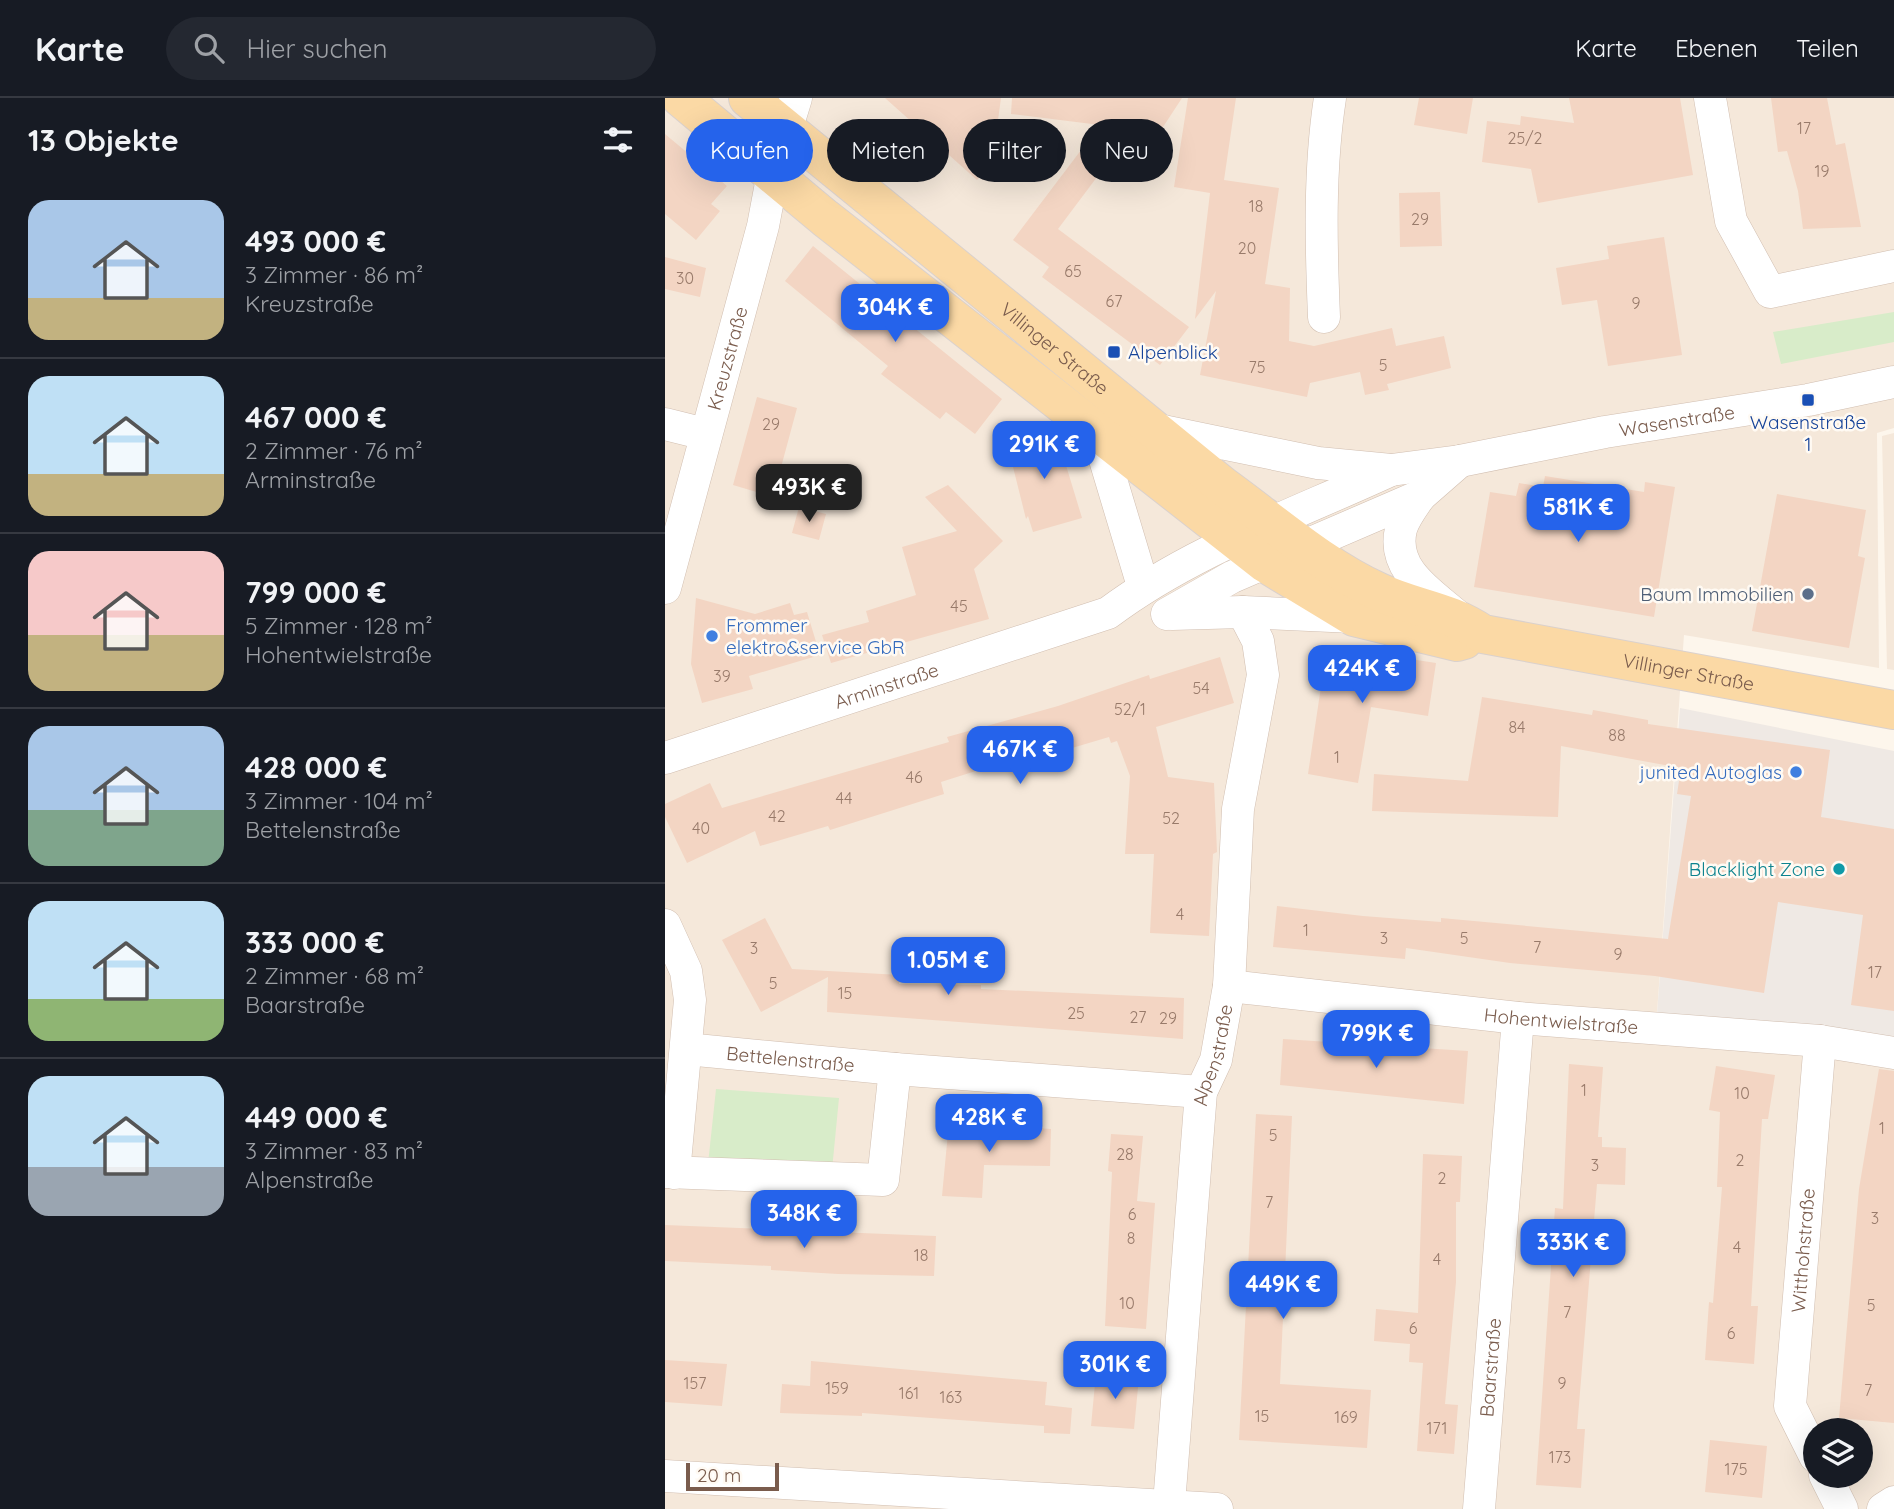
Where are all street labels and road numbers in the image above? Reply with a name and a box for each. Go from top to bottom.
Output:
street label: Villinger Straße [995,297,1114,400]
street label: Kreuzstraße [702,304,753,413]
street label: Wasenstraße [1617,400,1736,442]
street label: Villinger Straße [1621,648,1756,696]
street label: Arminstraße [831,657,942,714]
street label: Alpenstraße [1188,1002,1238,1107]
street label: Hohentwielstraße [1483,1002,1639,1039]
street label: Bettelenstraße [725,1041,856,1077]
street label: Witthohstraße [1786,1187,1820,1314]
street label: Baarstraße [1474,1317,1506,1418]

